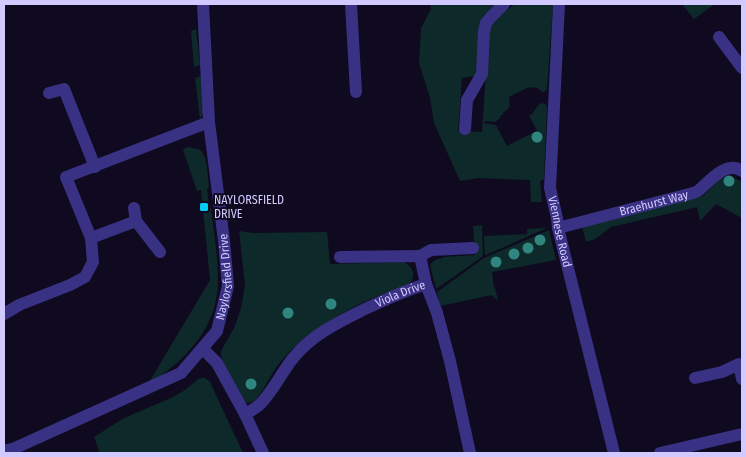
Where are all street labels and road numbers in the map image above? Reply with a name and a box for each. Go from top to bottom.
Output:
street label: Braehurst Way [618,187,690,219]
street label: Viennese Road [545,195,574,269]
street label: Naylorsfield Drive [213,233,235,321]
street label: Viola Drive [373,278,427,310]

